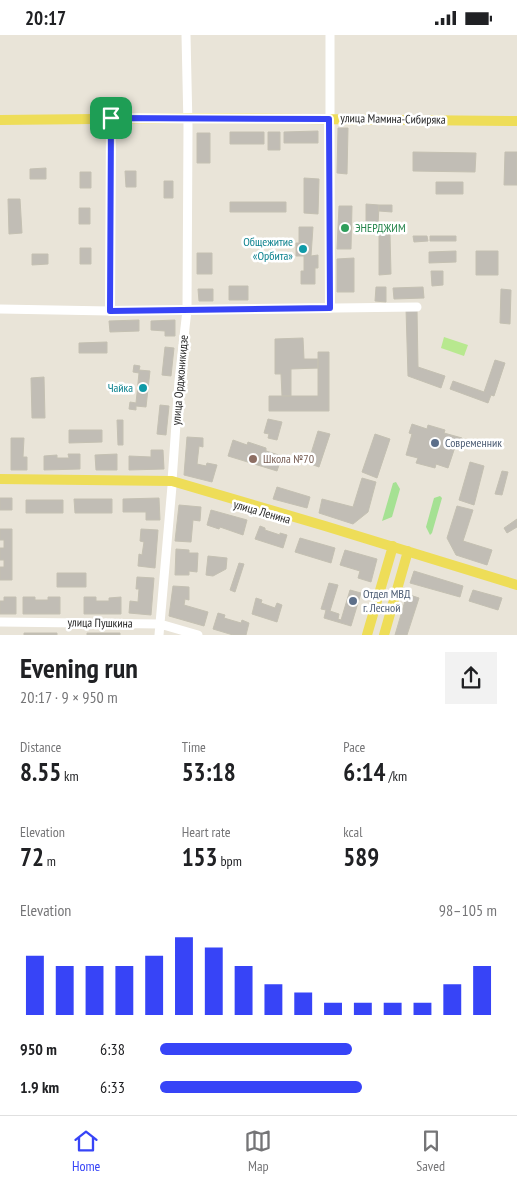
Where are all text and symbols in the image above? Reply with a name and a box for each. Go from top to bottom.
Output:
text: 20:17 [25,6,66,30]
pin [90,97,132,139]
icon: arrive [97,104,125,132]
street label: улица Мамина-Сибиряка [340,110,446,127]
place label: ЭНЕРДЖИМ [355,220,406,235]
marker: ЭНЕРДЖИМ [339,222,351,234]
place label: Общежитие «Орбита» [243,234,293,263]
marker: Общежитие «Орбита» [297,243,309,255]
street label: улица Орджоникидзе [168,334,191,426]
place label: Чайка [108,380,133,395]
marker: Чайка [137,382,149,394]
place label: Современник [445,435,502,450]
marker: Современник [429,437,441,449]
place label: Школа №70 [263,451,314,466]
marker: Школа №70 [247,453,259,465]
street label: улица Ленина [232,496,293,527]
place label: Отдел МВД г. Лесной [363,586,411,615]
marker: Отдел МВД г. Лесной [347,595,359,607]
street label: улица Пушкина [67,614,133,631]
text: Evening run [20,649,138,686]
button: share [445,652,497,704]
text: 20:17 · 9 × 950 m [20,687,118,707]
text: Distance [20,738,61,756]
text: Time [182,738,206,756]
text: Pace [343,738,365,756]
text: 8.55 [20,756,61,788]
text: 53:18 [182,756,236,788]
text: 6:14 [343,756,385,788]
text: km [61,767,79,785]
text: /km [385,767,407,785]
text: Elevation [20,823,65,841]
text: Heart rate [182,823,231,841]
text: kcal [343,823,362,841]
text: 72 [20,841,44,873]
text: 153 [182,841,218,873]
text: 589 [343,841,379,873]
text: m [44,852,56,870]
text: bpm [218,852,242,870]
text: Elevation [20,900,71,920]
text: 98–105 m [439,900,497,920]
text: 950 m [20,1039,57,1059]
text: 6:38 [100,1039,125,1059]
text: 1.9 km [20,1077,59,1097]
text: 6:33 [100,1077,125,1097]
tab: Home [72,1127,100,1175]
tab: Map [244,1127,272,1175]
tab: Saved [416,1127,445,1175]

